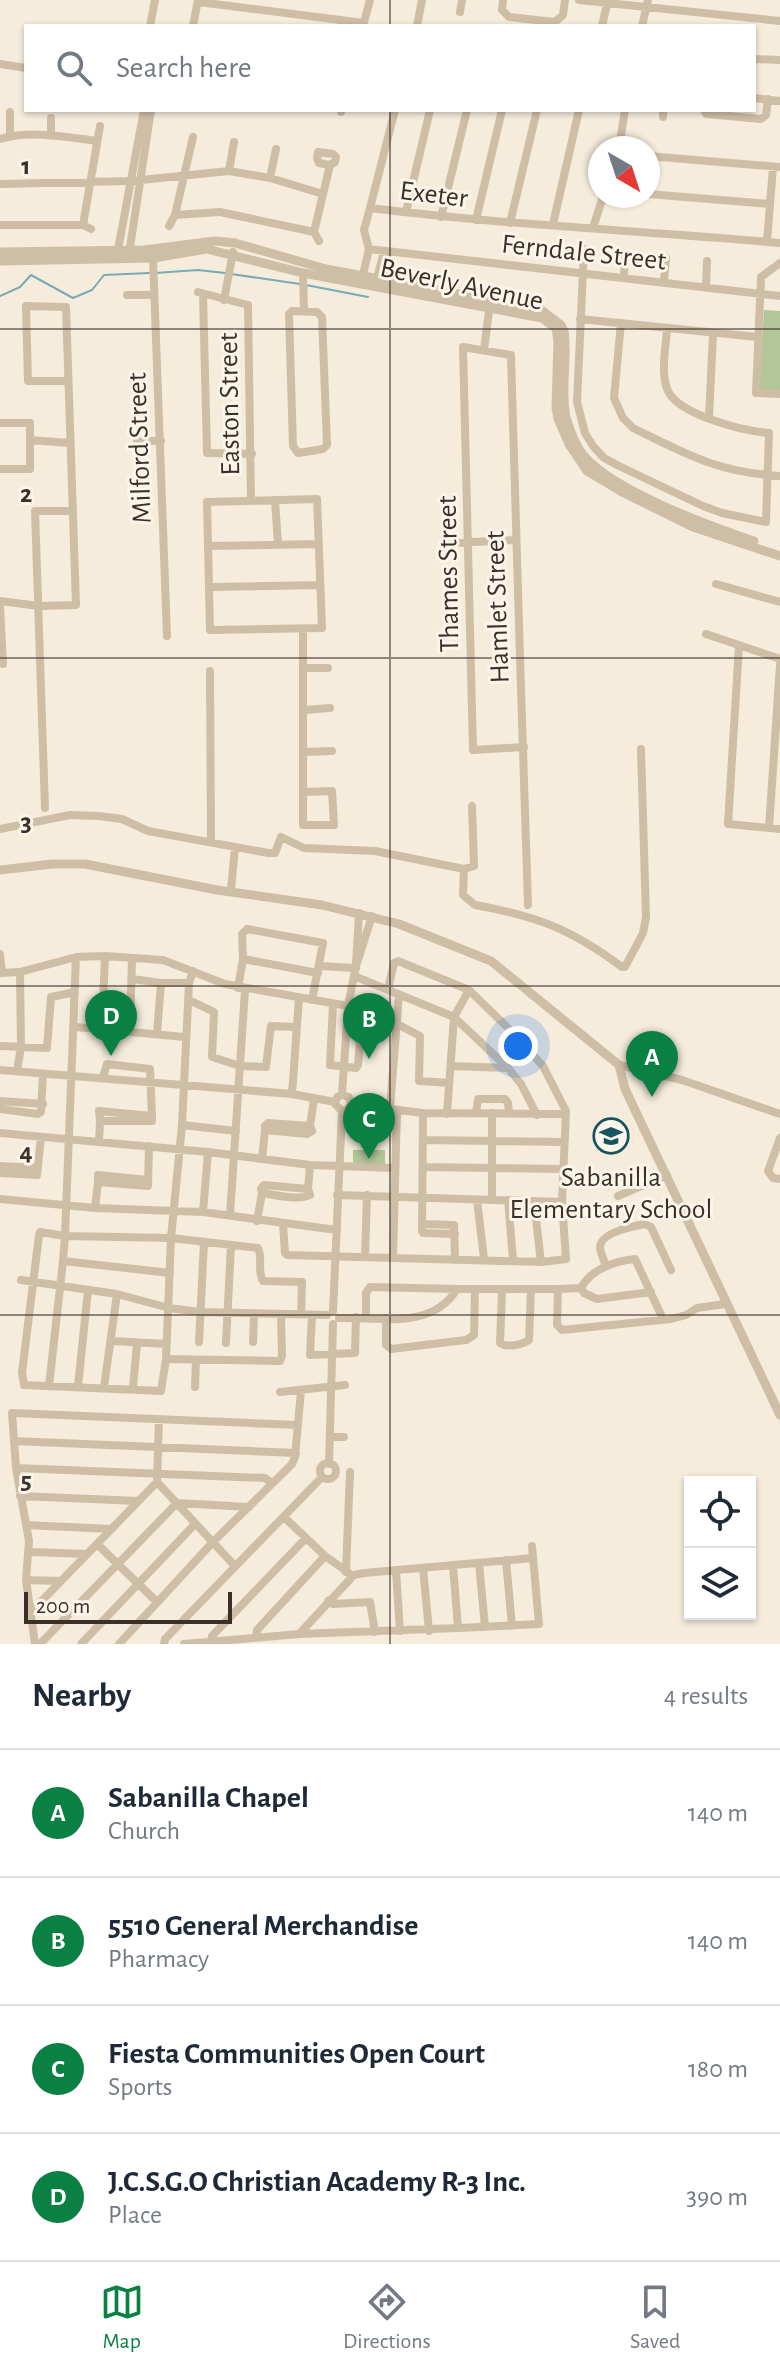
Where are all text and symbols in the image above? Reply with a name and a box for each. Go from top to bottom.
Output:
search box [24,24,756,112]
icon: search [52,46,96,90]
text: Search here [116,53,252,83]
north arrow [588,136,660,208]
text: 1 [21,153,31,179]
street label: Exeter [398,177,470,213]
street label: Ferndale Street [500,230,668,276]
street label: Beverly Avenue [377,254,546,316]
street label: Easton Street [215,332,245,476]
street label: Milford Street [123,372,157,524]
text: 2 [20,481,32,507]
street label: Thames Street [434,495,464,653]
street label: Hamlet Street [481,530,515,684]
text: 3 [20,810,32,836]
pin: D [85,990,137,1056]
pin: B [343,993,395,1059]
your location [498,1026,538,1066]
pin: A [626,1031,678,1097]
pin: C [343,1093,395,1159]
school or university icon: Sabanilla Elementary School [592,1117,630,1155]
text: 4 [19,1139,33,1165]
place label: Sabanilla Elementary School [509,1164,713,1224]
text: 5 [20,1468,32,1494]
map controls [684,1476,756,1620]
button: locate [684,1476,756,1548]
button: layers [684,1548,756,1620]
scale bar [24,1588,232,1624]
text: 200 m [36,1595,90,1617]
text: Nearby [32,1679,131,1713]
text: 4 results [664,1683,748,1709]
text: Sabanilla Chapel [108,1783,309,1813]
text: A [50,1800,66,1826]
text: 140 m [688,1800,748,1826]
text: Church [108,1818,180,1844]
text: 5510 General Merchandise [108,1911,418,1941]
text: B [50,1928,66,1954]
text: 140 m [688,1928,748,1954]
text: Pharmacy [108,1946,209,1972]
text: Fiesta Communities Open Court [108,2039,485,2069]
text: C [51,2056,65,2082]
text: 180 m [688,2056,748,2082]
text: Sports [108,2074,172,2100]
text: J.C.S.G.O Christian Academy R-3 Inc. [108,2167,526,2197]
text: D [49,2184,67,2210]
text: 390 m [686,2184,748,2210]
text: Place [108,2202,162,2228]
tab: Map [100,2280,144,2354]
tab: Directions [343,2280,431,2354]
tab: Saved [630,2280,680,2354]

